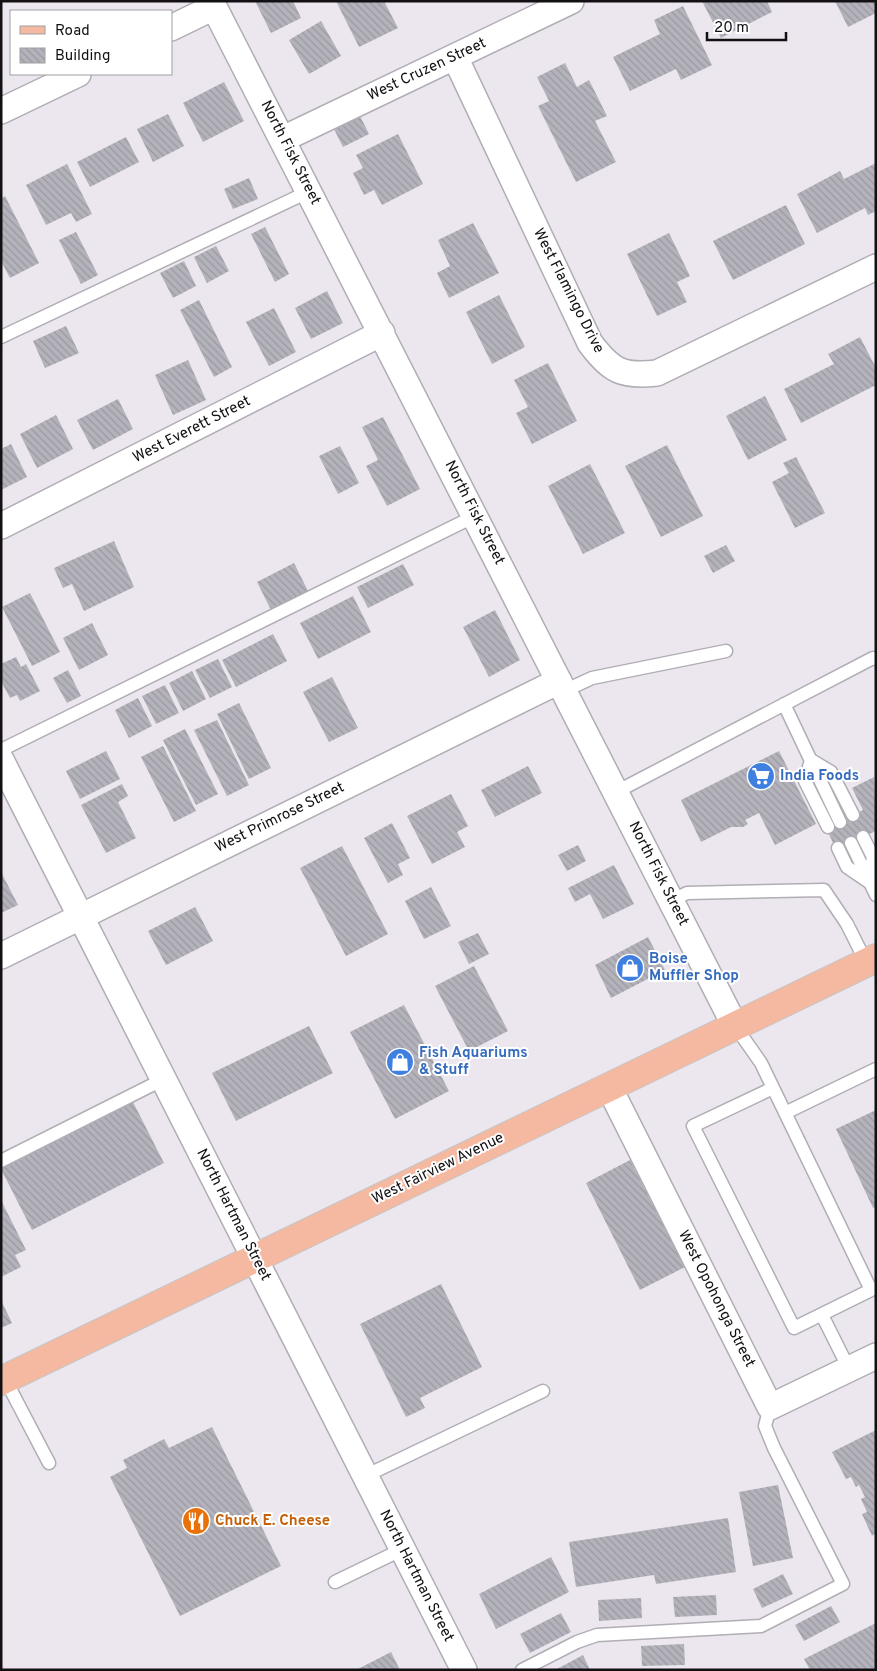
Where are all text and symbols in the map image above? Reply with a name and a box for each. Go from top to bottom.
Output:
legend [10,10,172,75]
scale bar [707,10,786,42]
text: 20 m [714,19,749,38]
text: Road [55,22,90,41]
street label: West Cruzen Street [365,34,489,106]
text: Building [55,47,110,66]
street label: North Fisk Street [256,98,324,208]
street label: West Flamingo Drive [528,225,608,357]
street label: West Everett Street [130,392,254,468]
street label: North Fisk Street [440,458,508,568]
supermarket icon: India Foods [746,761,776,791]
place label: India Foods [780,767,859,786]
street label: West Primrose Street [212,778,348,858]
street label: North Fisk Street [624,819,692,929]
place label: Boise Muffler Shop [649,950,739,986]
shop icon: Boise Muffler Shop [615,953,645,983]
place label: Fish Aquariums & Stuff [419,1044,528,1080]
shop icon: Fish Aquariums & Stuff [385,1047,415,1077]
street label: West Fairview Avenue [369,1129,507,1209]
street label: North Hartman Street [191,1146,275,1284]
street label: West Opohonga Street [673,1227,759,1371]
restaurant icon: Chuck E. Cheese [181,1506,211,1536]
street label: North Hartman Street [374,1507,458,1645]
place label: Chuck E. Cheese [215,1512,330,1531]

